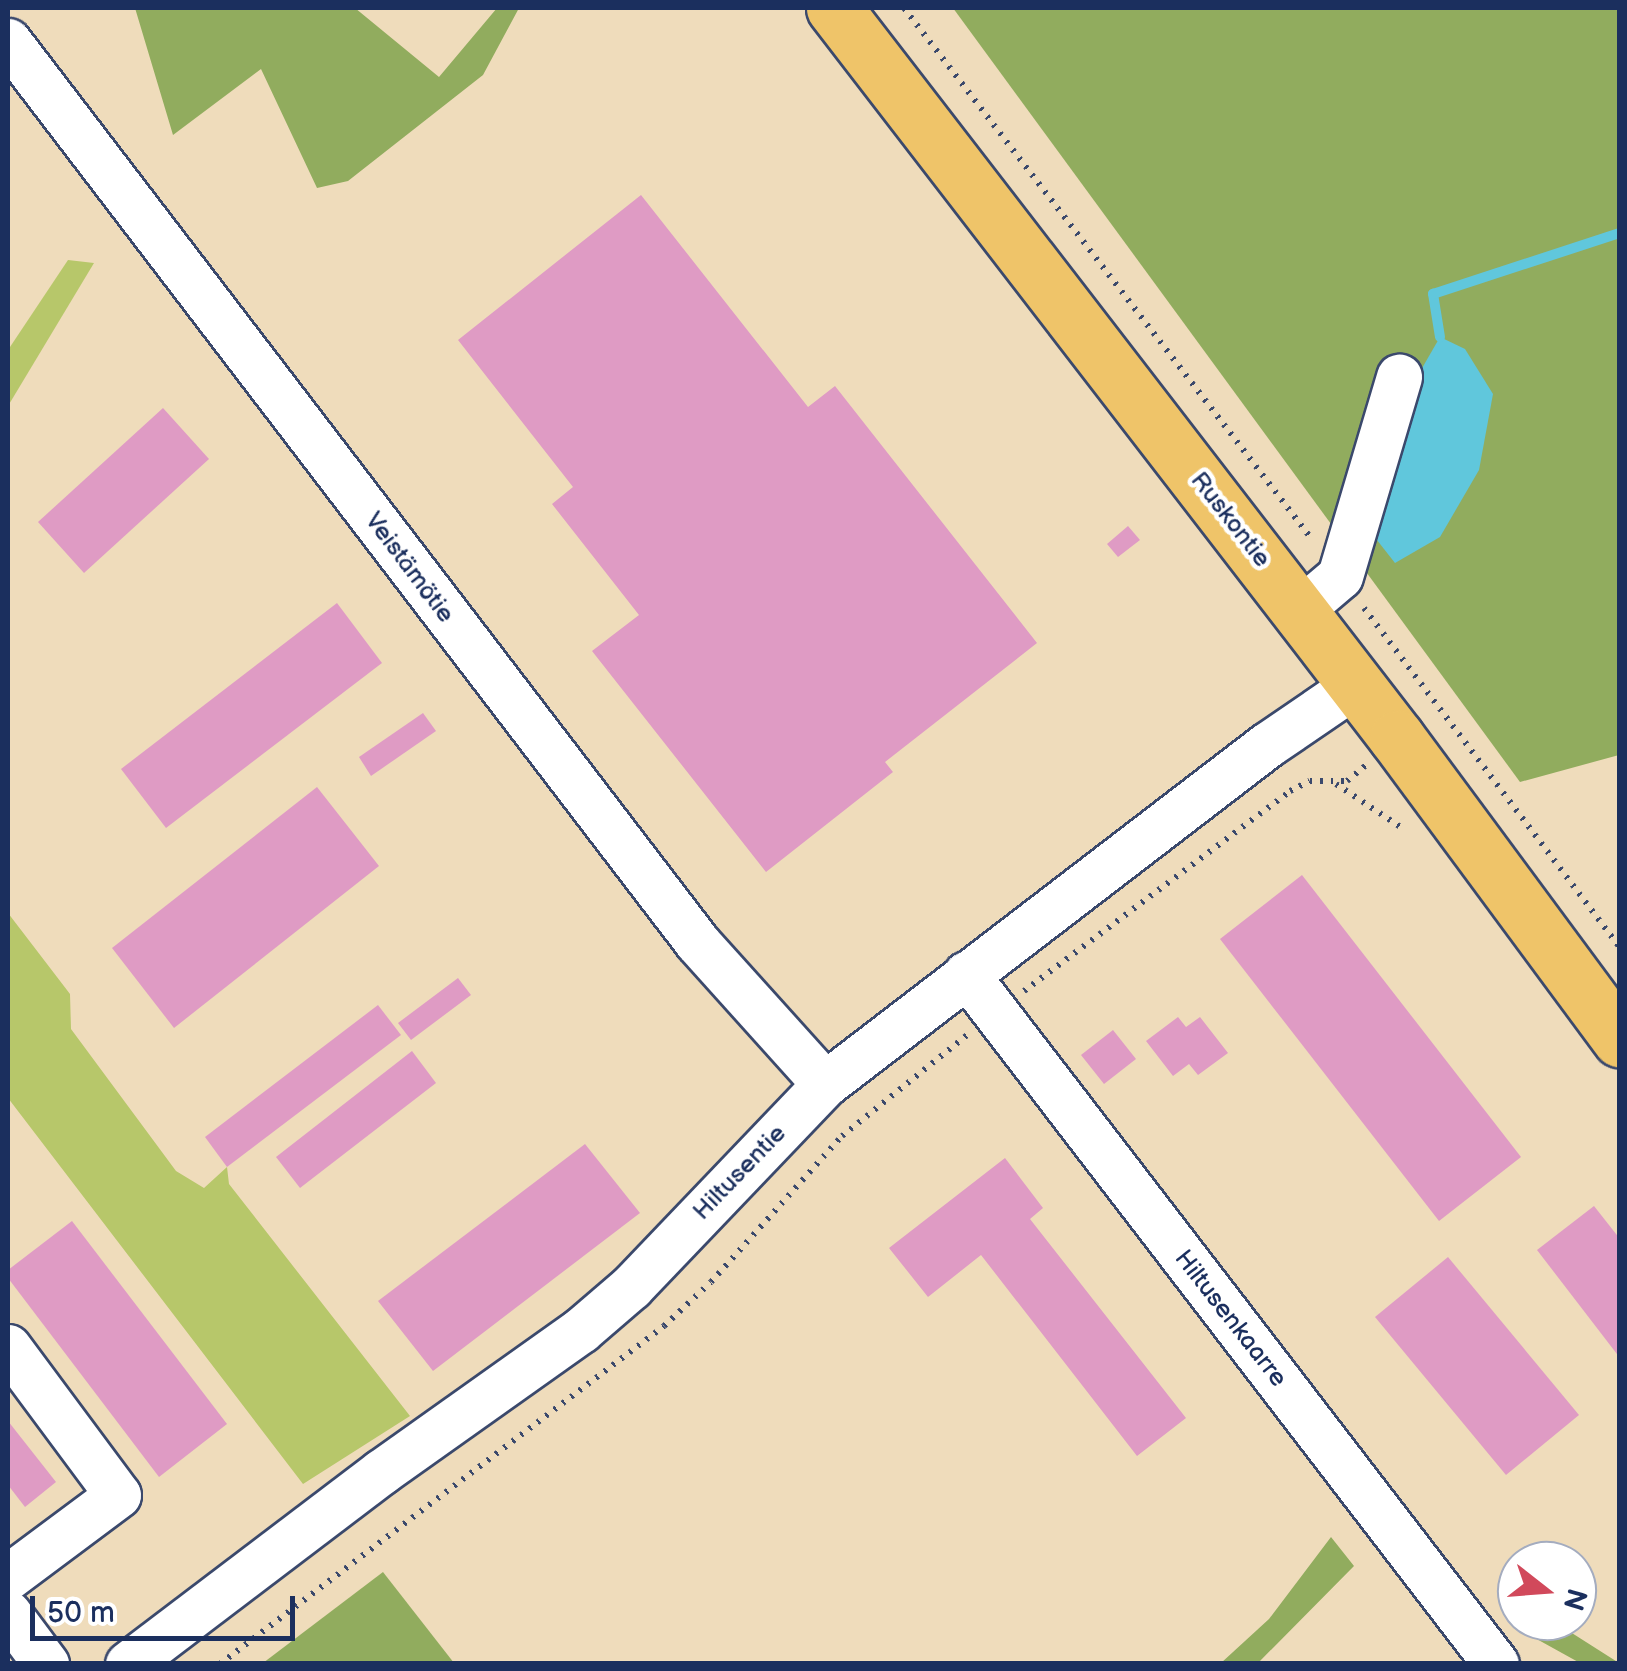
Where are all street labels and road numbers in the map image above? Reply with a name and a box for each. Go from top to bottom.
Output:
street label: Ruskontie [1184,466,1276,574]
street label: Veistämötie [358,507,460,629]
street label: Hiltusentie [687,1119,793,1227]
street label: Hiltusenkaarre [1167,1245,1293,1393]

